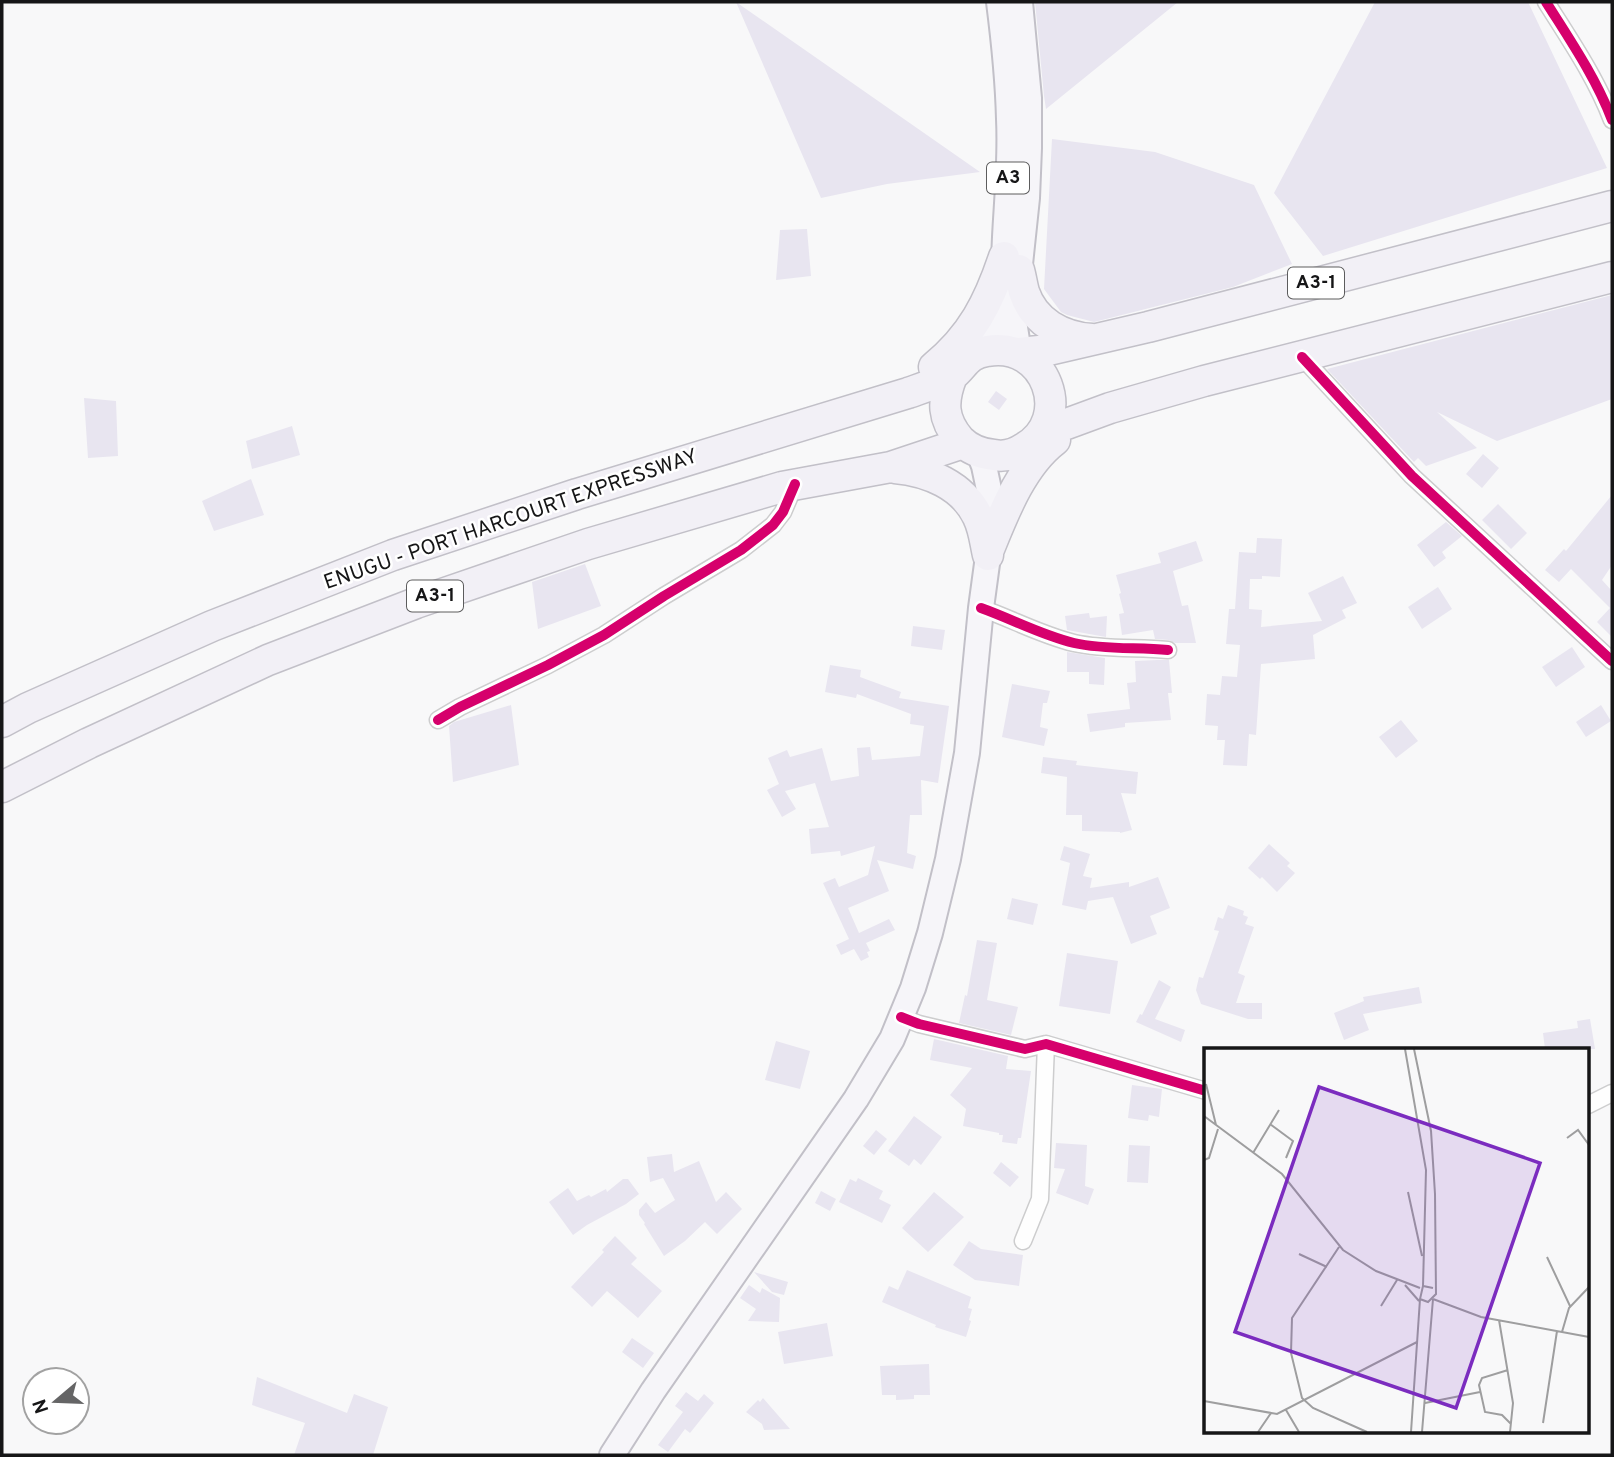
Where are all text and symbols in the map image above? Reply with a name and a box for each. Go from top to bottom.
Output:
road number: A3 [987,162,1029,194]
road number: A3-1 [1288,268,1344,298]
street label: ENUGU - PORT HARCOURT EXPRESSWAY [320,443,702,597]
road number: A3-1 [407,580,463,611]
inset map [1204,1048,1590,1432]
north arrow [21,1366,91,1436]
text: N [28,1396,55,1416]

